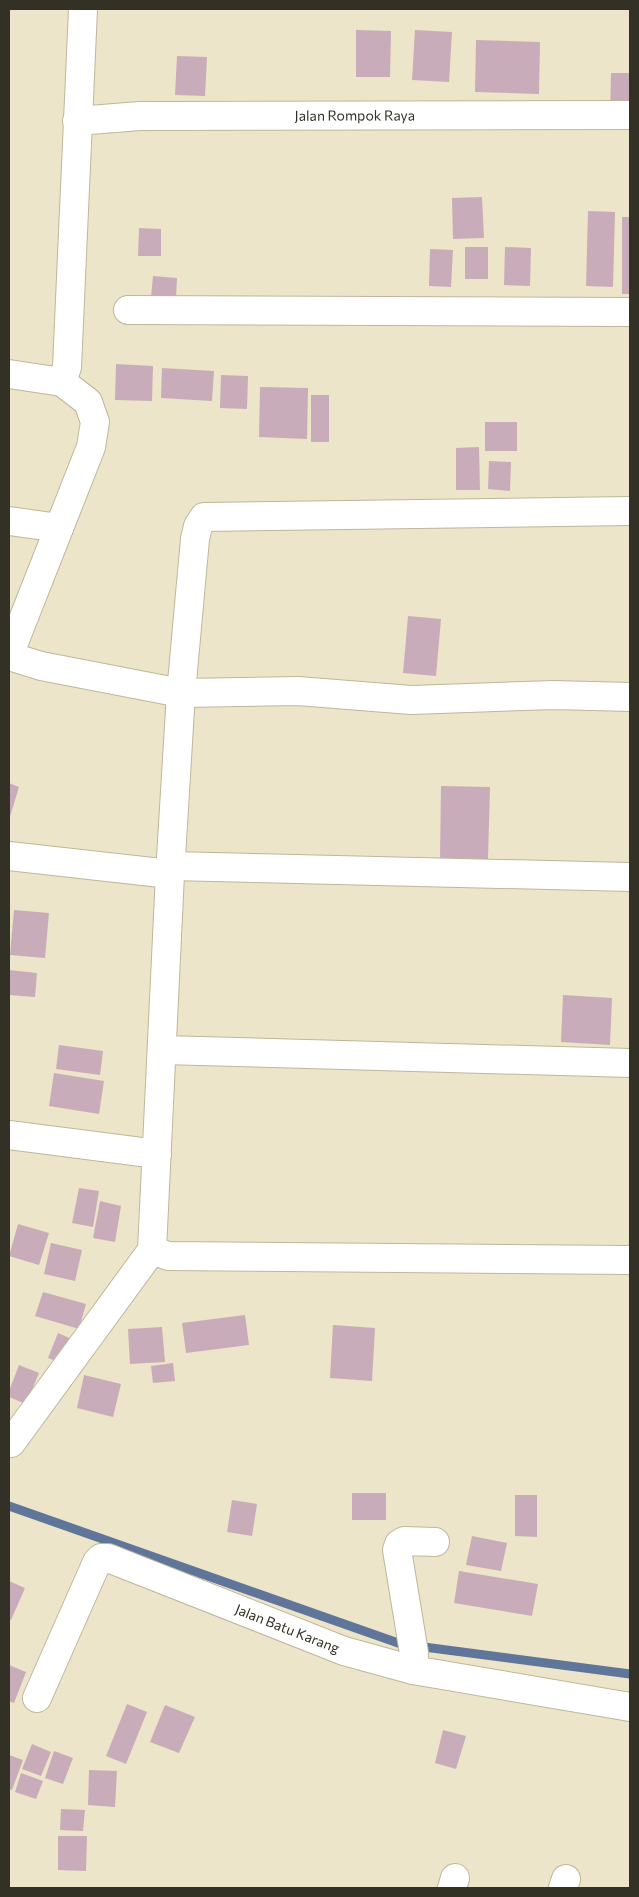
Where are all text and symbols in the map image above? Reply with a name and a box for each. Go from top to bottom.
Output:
street label: Jalan Rompok Raya [295,106,415,124]
street label: Jalan Batu Karang [233,1600,342,1657]

